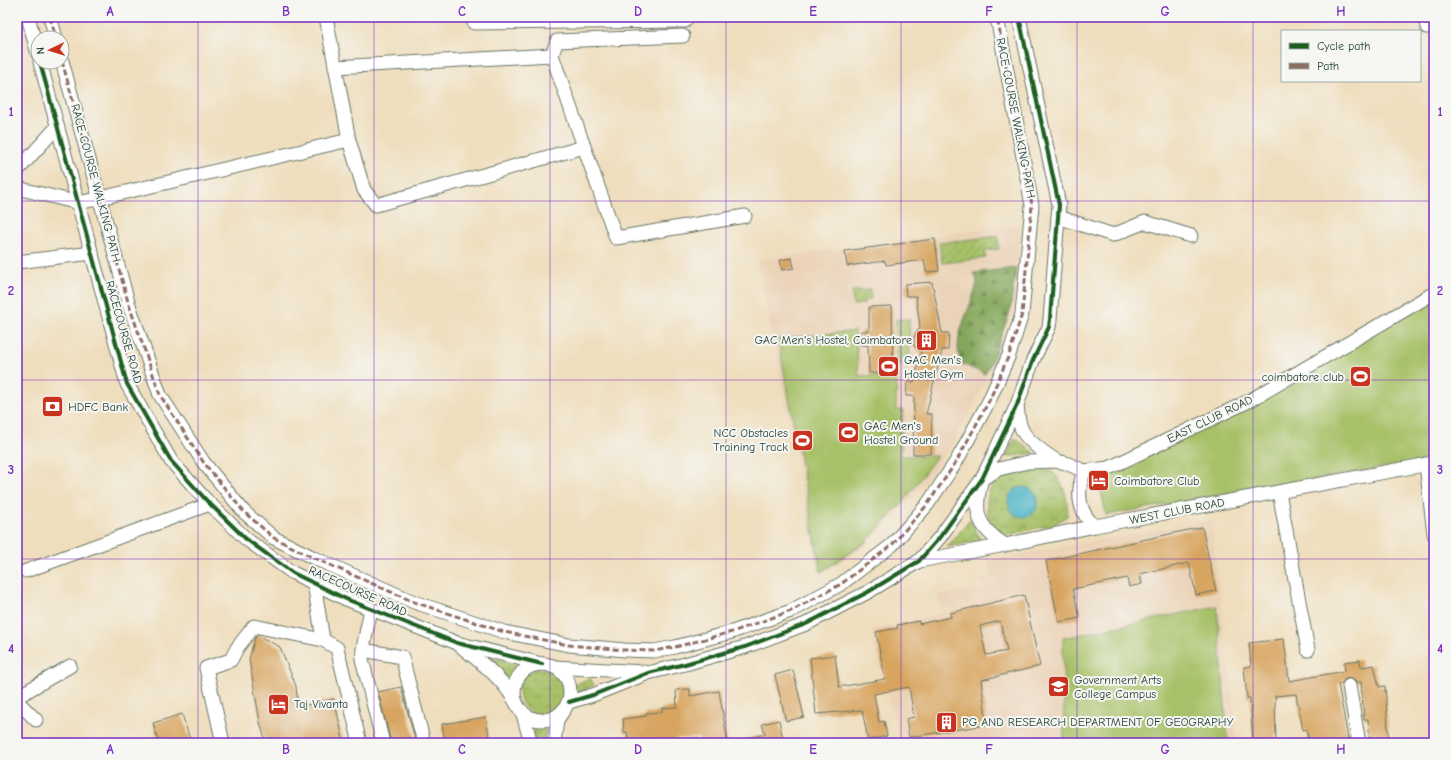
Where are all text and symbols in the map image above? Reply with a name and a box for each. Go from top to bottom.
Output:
text: A [106,4,114,19]
text: B [282,4,290,19]
text: C [458,4,466,19]
text: D [634,4,642,19]
text: E [809,4,817,19]
text: F [985,4,993,19]
text: G [1160,4,1170,19]
text: H [1336,4,1346,19]
north arrow [30,30,70,70]
legend [1281,30,1421,82]
street label: RACE COURSE WALKING PATH [994,37,1038,199]
text: Cycle path [1317,39,1370,53]
text: N [34,47,47,55]
text: Path [1317,59,1339,73]
street label: RACE COURSE WALKING PATH [68,102,124,264]
text: 1 [8,104,14,119]
text: 1 [1437,104,1443,119]
street label: RACECOURSE ROAD [103,279,145,385]
text: 2 [8,283,14,298]
text: 2 [1437,283,1443,298]
building icon: GAC Men's Hostel, Coimbatore [914,327,940,353]
place label: GAC Men's Hostel, Coimbatore [754,333,912,347]
place label: GAC Men's Hostel Gym [904,353,964,381]
sports icon: GAC Men's Hostel Gym [876,354,902,380]
sports icon: coimbatore club [1347,364,1373,390]
place label: coimbatore club [1262,370,1344,384]
street label: EAST CLUB ROAD [1165,392,1255,446]
bank icon: HDFC Bank [39,394,65,420]
place label: HDFC Bank [68,400,128,414]
place label: GAC Men's Hostel Ground [864,419,938,447]
sports icon: GAC Men's Hostel Ground [836,420,862,446]
place label: NCC Obstacles Training Track [713,426,788,454]
sports icon: NCC Obstacles Training Track [790,427,816,453]
text: 3 [8,462,14,477]
text: 3 [1437,462,1443,477]
hotel icon: Coimbatore Club [1086,468,1112,494]
place label: Coimbatore Club [1114,474,1200,488]
street label: WEST CLUB ROAD [1128,495,1226,527]
street label: RACECOURSE ROAD [307,563,409,619]
text: 4 [8,641,14,656]
text: 4 [1437,641,1443,656]
place label: Government Arts College Campus [1074,673,1161,701]
school or university icon: Government Arts College Campus [1046,674,1072,700]
hotel icon: Taj Vivanta [265,691,291,717]
place label: Taj Vivanta [294,697,348,711]
building icon: PG AND RESEARCH DEPARTMENT OF GEOGRAPHY [934,709,960,735]
place label: PG AND RESEARCH DEPARTMENT OF GEOGRAPHY [962,715,1234,729]
text: A [106,742,114,757]
text: B [282,742,290,757]
text: C [458,742,466,757]
text: D [634,742,642,757]
text: E [809,742,817,757]
text: F [985,742,993,757]
text: G [1160,742,1170,757]
text: H [1336,742,1346,757]

